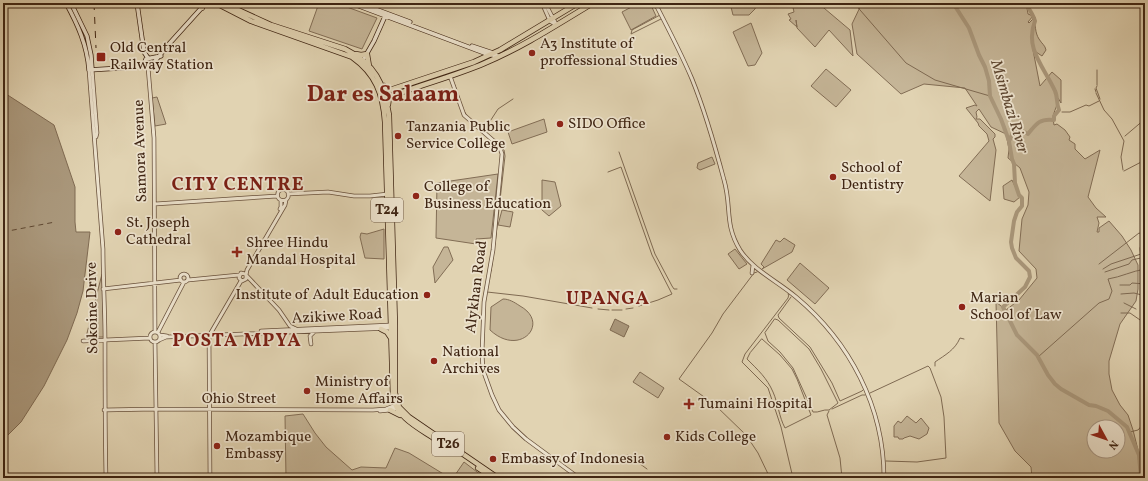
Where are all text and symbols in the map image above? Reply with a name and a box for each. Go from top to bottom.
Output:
place label: A3 Institute of proffessional Studies [540,34,678,72]
place label: Old Central Railway Station [110,38,214,76]
marker: A3 Institute of proffessional Studies [527,48,537,58]
marker: Old Central Railway Station [95,51,107,63]
water label: Msimbazi River [984,56,1034,158]
district label: Dar es Salaam [307,79,459,111]
street label: Samora Avenue [129,99,153,203]
place label: SIDO Office [568,114,646,135]
place label: Tanzania Public Service College [406,117,510,155]
marker: SIDO Office [555,119,565,129]
marker: Tanzania Public Service College [393,131,403,141]
place label: School of Dentistry [841,158,904,196]
district label: CITY CENTRE [171,172,305,198]
marker: School of Dentistry [828,172,838,182]
place label: College of Business Education [424,177,551,215]
marker: College of Business Education [411,191,421,201]
road number: T24 [371,198,403,222]
place label: St. Joseph Cathedral [126,213,191,251]
marker: St. Joseph Cathedral [113,227,123,237]
place label: Shree Hindu Mandal Hospital [246,233,356,271]
street label: Alykhan Road [461,239,493,335]
marker: Shree Hindu Mandal Hospital [231,246,243,258]
street label: Sokoine Drive [82,262,104,354]
place label: Institute of Adult Education [235,285,419,306]
district label: UPANGA [566,286,650,312]
place label: Marian School of Law [970,288,1062,326]
marker: Institute of Adult Education [422,290,432,300]
marker: Marian School of Law [957,302,967,312]
street label: Azikiwe Road [291,304,383,330]
district label: POSTA MPYA [172,328,302,354]
place label: National Archives [442,342,500,380]
marker: National Archives [429,356,439,366]
place label: Ministry of Home Affairs [315,372,403,410]
marker: Ministry of Home Affairs [302,386,312,396]
street label: Ohio Street [202,389,276,410]
place label: Tumaini Hospital [698,394,812,415]
marker: Tumaini Hospital [683,398,695,410]
north arrow [1086,419,1126,459]
place label: Mozambique Embassy [225,427,311,465]
place label: Kids College [675,427,756,448]
road number: T26 [432,432,464,456]
marker: Kids College [662,432,672,442]
text: N [1104,437,1121,452]
marker: Mozambique Embassy [212,441,222,451]
place label: Embassy of Indonesia [501,449,645,470]
marker: Embassy of Indonesia [488,454,498,464]

